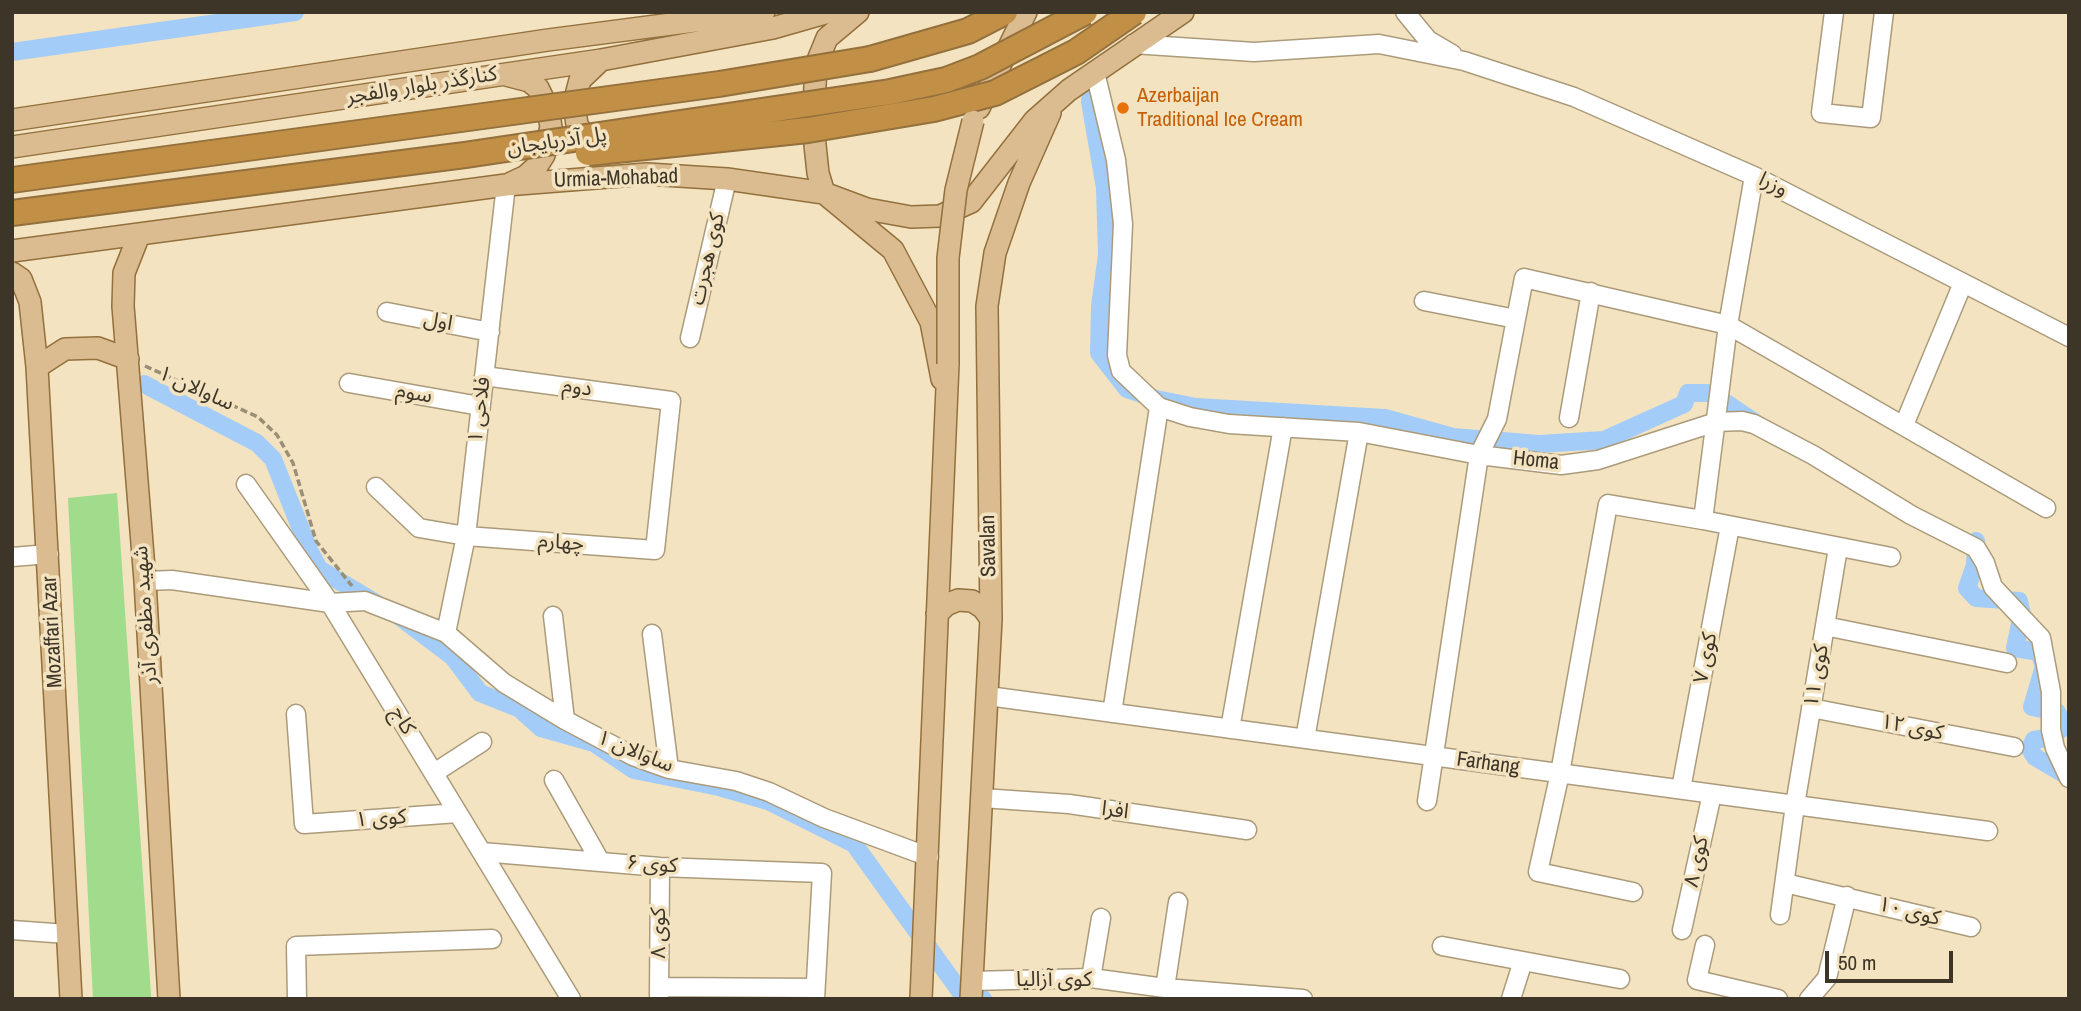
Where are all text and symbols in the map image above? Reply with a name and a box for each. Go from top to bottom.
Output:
street label: کنارگذر بلوار والفجر [345,62,499,110]
place label: Azerbaijan Traditional Ice Cream [1137,83,1303,133]
marker: Azerbaijan Traditional Ice Cream [1115,100,1131,116]
street label: پل آذربایجان [506,123,608,161]
street label: Urmia-Mohabad [553,164,679,194]
street label: وزرا [1754,167,1792,203]
street label: کوی هجرت [685,210,731,308]
street label: اول [421,307,455,337]
street label: ساوالان ۱ [154,361,238,417]
street label: دوم [561,373,593,403]
street label: فلاحی ۱ [463,375,497,445]
street label: سوم [394,378,434,410]
street label: Homa [1512,446,1560,476]
street label: Savalan [976,515,1002,577]
street label: چهارم [537,529,585,557]
street label: شهید مظفری آذر [129,545,163,685]
street label: Mozaffari Azar [37,576,69,688]
street label: کوی ۷ [1689,630,1723,686]
street label: کوی ۱۱ [1799,643,1835,709]
street label: کاج [384,702,420,740]
street label: کوی ۱۲ [1879,710,1945,746]
street label: ساوالان ۱ [593,725,677,779]
street label: Farhang [1455,747,1521,781]
street label: افرا [1100,797,1130,825]
street label: کوی ۱ [355,805,407,833]
street label: کوی ۸ [1679,834,1715,890]
street label: کوی ۶ [626,851,678,879]
street label: کوی ۱۰ [1875,892,1943,932]
street label: کوی ۸ [646,907,672,959]
scale bar [1829,937,1957,981]
text: 50 m [1838,948,1876,977]
street label: کوی آزالیا [1016,967,1092,993]

